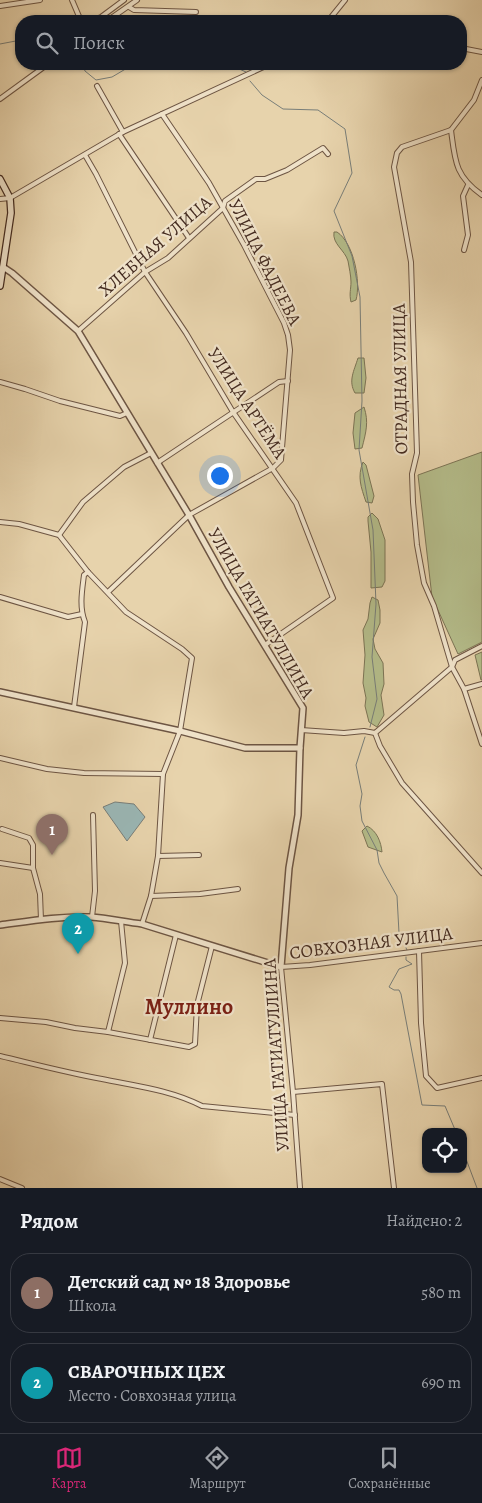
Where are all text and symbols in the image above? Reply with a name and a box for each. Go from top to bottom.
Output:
search box [15,15,467,70]
icon: search [33,29,61,57]
text: Поиск [73,30,125,56]
street label: ХЛЕБНАЯ УЛИЦА [93,190,217,302]
street label: УЛИЦА ФАДЕЕВА [223,195,307,330]
street label: ОТРАДНАЯ УЛИЦА [387,303,413,455]
street label: УЛИЦА АРТЁМА [202,343,292,464]
your location [207,463,233,489]
street label: УЛИЦА ГАТИАТУЛЛИНА [202,523,320,703]
pin: 1 [36,814,68,855]
pin: 2 [62,913,94,954]
street label: СОВХОЗНАЯ УЛИЦА [288,921,454,965]
street label: УЛИЦА ГАТИАТУЛЛИНА [257,957,295,1152]
district label: Муллино [145,992,233,1022]
map controls [422,1128,467,1173]
button: locate [422,1128,467,1173]
text: Рядом [20,1207,78,1235]
text: Найдено: 2 [386,1210,462,1232]
text: Детский сад № 18 Здоровье [68,1269,290,1295]
text: 1 [34,1282,40,1304]
text: 580 m [421,1282,461,1304]
text: Школа [68,1295,116,1317]
text: СВАРОЧНЫХ ЦЕХ [68,1359,225,1385]
text: 2 [33,1372,41,1394]
text: 690 m [421,1372,461,1394]
text: Место · Совхозная улица [68,1385,236,1407]
tab: Карта [51,1444,87,1493]
tab: Маршрут [189,1444,246,1493]
tab: Сохранённые [348,1444,431,1493]

